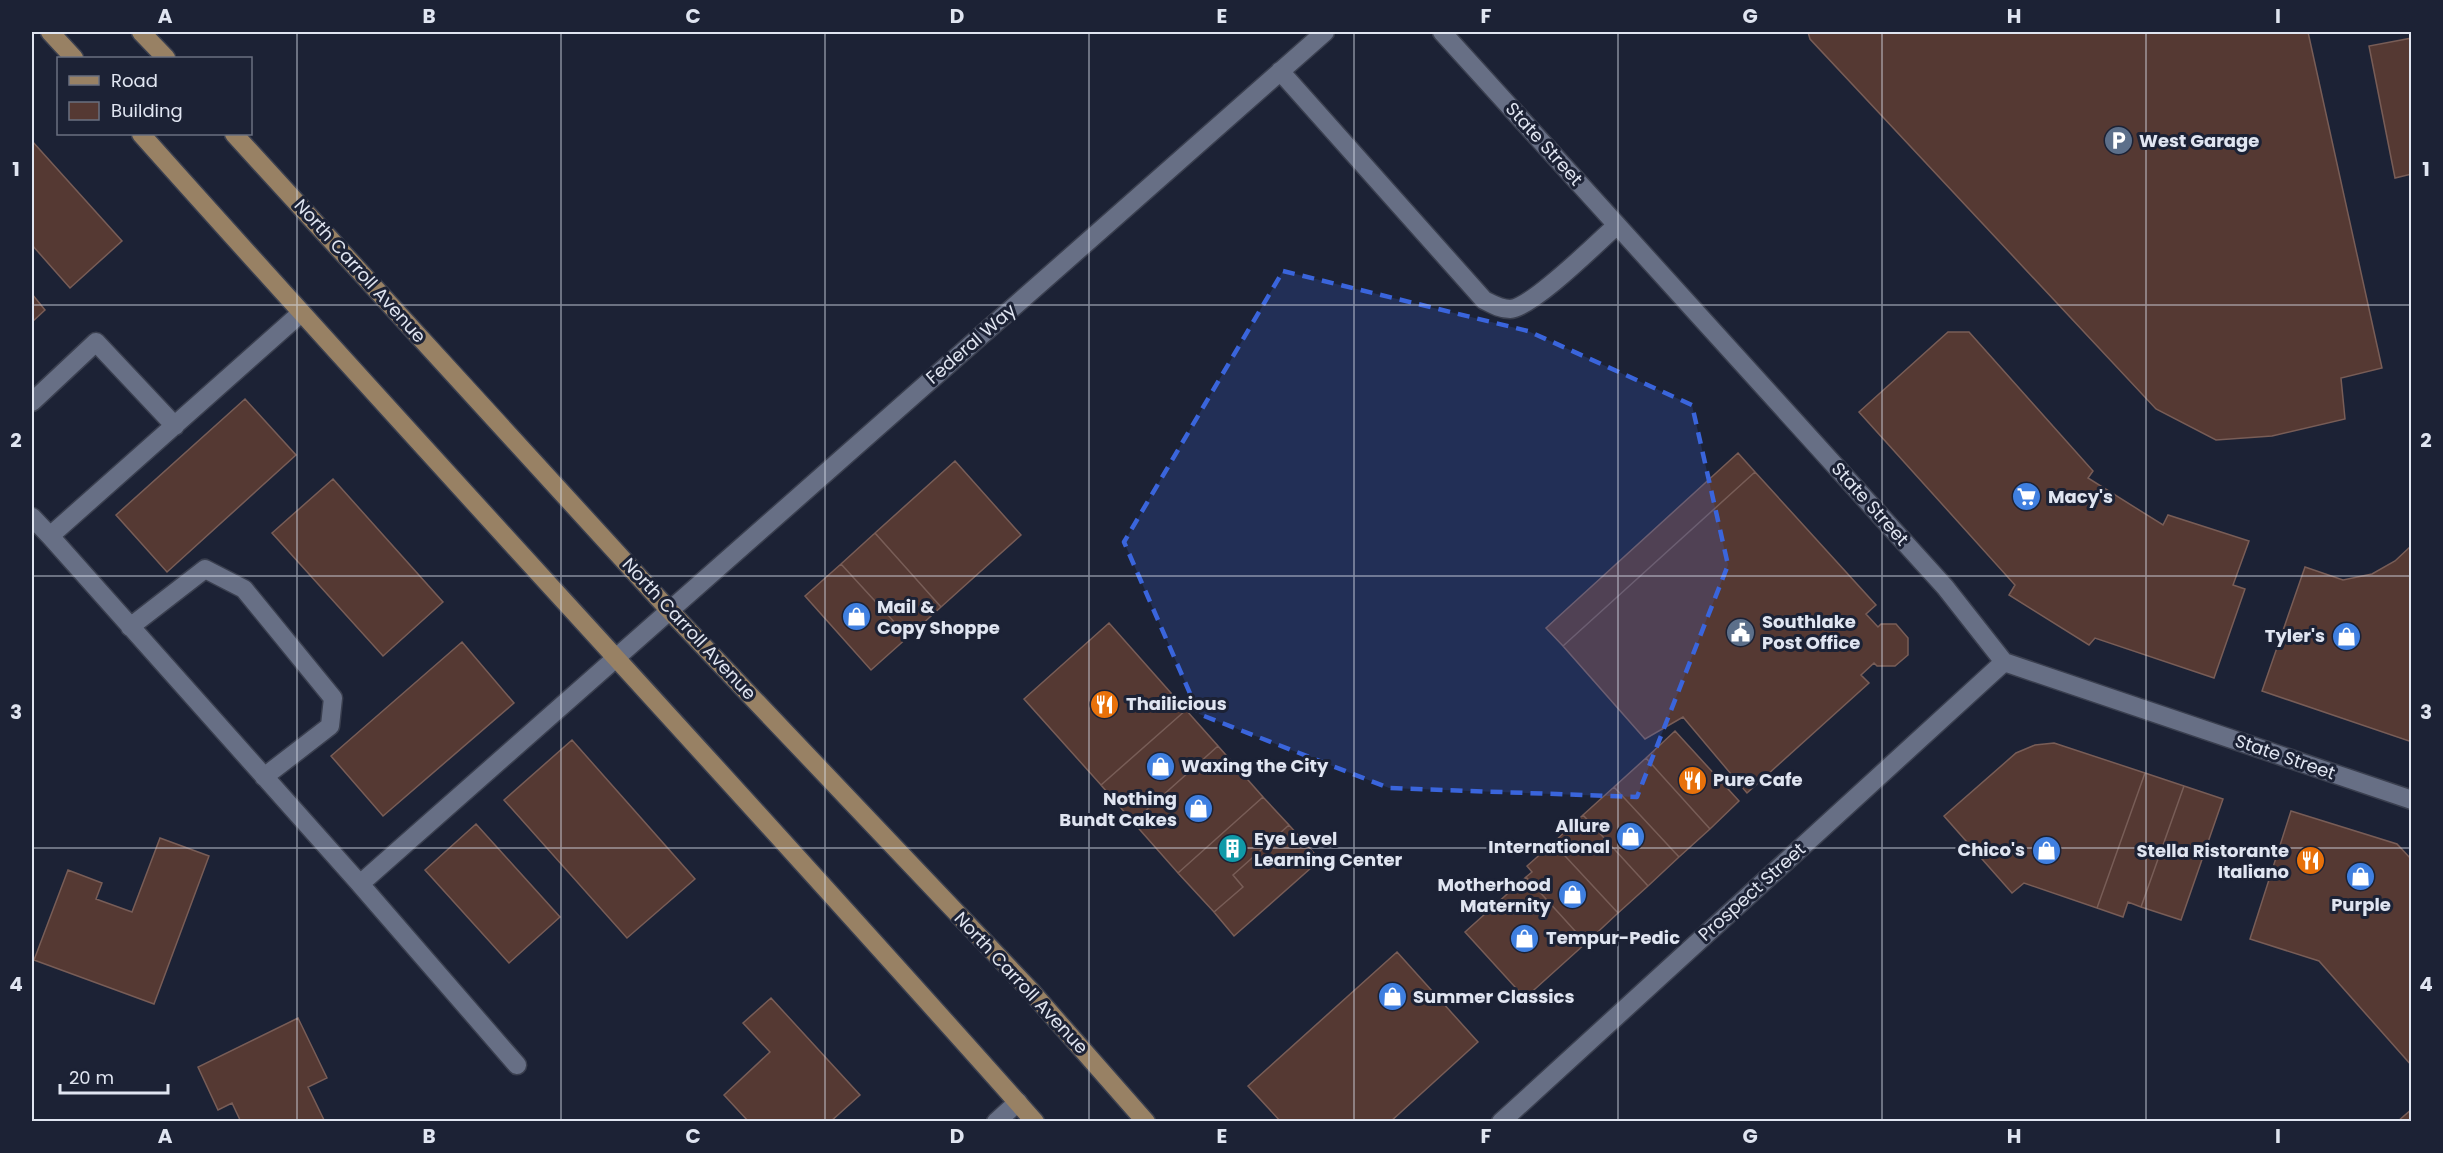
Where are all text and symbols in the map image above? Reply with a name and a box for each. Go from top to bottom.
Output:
text: A [158,2,173,30]
text: B [422,2,436,30]
text: C [685,2,701,30]
text: D [950,2,964,30]
text: E [1217,2,1227,30]
text: F [1481,2,1492,30]
text: G [1742,2,1758,30]
text: H [2007,2,2021,30]
text: I [2275,2,2281,30]
legend [57,57,252,135]
text: Road [111,68,158,93]
street label: State Street [1500,96,1589,191]
text: Building [111,98,183,123]
parking icon: West Garage [2102,125,2134,157]
place label: West Garage [2139,128,2259,153]
text: 1 [12,155,20,183]
text: 1 [2422,155,2430,183]
street label: North Carroll Avenue [289,193,432,348]
street label: Federal Way [920,298,1021,390]
text: 2 [10,426,22,454]
text: 2 [2420,426,2432,454]
street label: State Street [1826,456,1915,551]
supermarket icon: Macy's [2011,481,2043,513]
place label: Macy's [2048,484,2113,509]
street label: North Carroll Avenue [617,552,762,705]
place label: Mail & Copy Shoppe [877,594,1000,640]
shop icon: Mail & Copy Shoppe [840,601,872,633]
place label: Southlake Post Office [1762,609,1860,655]
public building icon: Southlake Post Office [1725,616,1757,648]
shop icon: Tyler's [2330,620,2362,652]
place label: Tyler's [2265,623,2325,648]
restaurant icon: Thailicious [1089,688,1121,720]
place label: Thailicious [1126,691,1227,716]
text: 3 [10,698,22,726]
text: 3 [2420,698,2432,726]
street label: State Street [2232,728,2339,785]
shop icon: Waxing the City [1144,750,1176,782]
place label: Waxing the City [1181,753,1329,778]
restaurant icon: Pure Cafe [1676,764,1708,796]
place label: Pure Cafe [1713,767,1802,792]
place label: Nothing Bundt Cakes [1059,786,1177,832]
shop icon: Nothing Bundt Cakes [1182,793,1214,825]
place label: Allure International [1488,813,1610,859]
shop icon: Allure International [1615,820,1647,852]
place label: Eye Level Learning Center [1254,826,1403,872]
building icon: Eye Level Learning Center [1217,833,1249,865]
shop icon: Chico's [2030,834,2062,866]
street label: Prospect Street [1693,837,1811,947]
place label: Chico's [1957,837,2025,862]
place label: Stella Ristorante Italiano [2137,838,2289,884]
restaurant icon: Stella Ristorante Italiano [2294,845,2326,877]
shop icon: Purple [2345,860,2377,892]
place label: Motherhood Maternity [1437,872,1552,918]
shop icon: Motherhood Maternity [1556,879,1588,911]
place label: Purple [2331,892,2391,917]
street label: North Carroll Avenue [949,906,1094,1059]
shop icon: Tempur-Pedic [1509,922,1541,954]
place label: Tempur-Pedic [1546,925,1680,950]
text: 4 [9,970,23,998]
text: 4 [2419,970,2433,998]
shop icon: Summer Classics [1376,981,1408,1013]
place label: Summer Classics [1413,984,1575,1009]
scale bar [60,1057,168,1095]
text: 20 m [69,1065,114,1090]
text: A [158,1122,173,1150]
text: B [422,1122,436,1150]
text: C [685,1122,701,1150]
text: D [950,1122,964,1150]
text: E [1217,1122,1227,1150]
text: F [1481,1122,1492,1150]
text: G [1742,1122,1758,1150]
text: H [2007,1122,2021,1150]
text: I [2275,1122,2281,1150]

